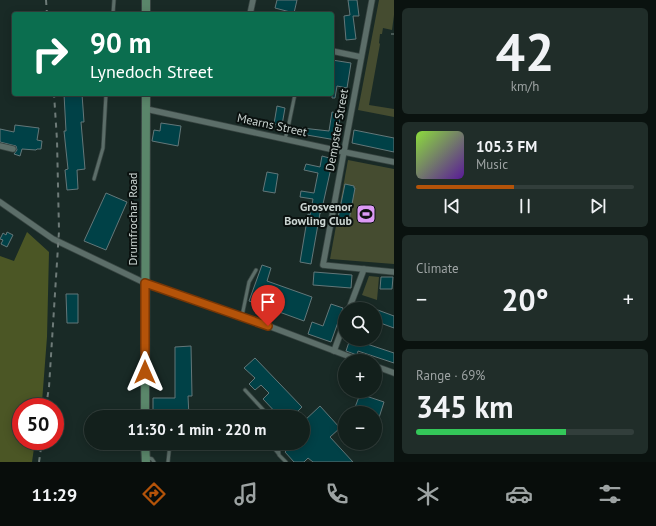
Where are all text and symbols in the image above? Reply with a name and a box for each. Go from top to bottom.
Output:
text: 42 [496,18,554,85]
text: 90 m [90,24,151,61]
icon: right [24,28,76,80]
text: Lynedoch Street [90,60,213,83]
text: km/h [511,78,539,95]
street label: Dempster Street [322,88,351,172]
street label: Mearns Street [236,110,308,139]
text: 105.3 FM [476,137,537,156]
text: Music [476,156,508,173]
street label: Drumfrochar Road [125,172,140,266]
icon: previous [441,195,463,217]
icon: pause [514,195,536,217]
icon: next [587,195,609,217]
place label: Grosvenor Bowling Club [284,199,353,228]
sports icon: Grosvenor Bowling Club [355,203,377,225]
text: Climate [416,260,459,277]
text: 20° [501,280,549,319]
pin [251,285,285,326]
text: − [416,285,427,313]
text: + [623,285,634,313]
icon: arrive [257,291,279,313]
map controls [338,302,382,450]
button: search [338,302,382,346]
position arrow [124,351,166,393]
button: + [338,354,382,398]
text: Range · 69% [416,367,485,384]
text: 345 km [416,387,514,426]
speed limit sign: 50 [12,398,64,450]
button: − [338,406,382,450]
text: 11:30 · 1 min · 220 m [128,420,266,439]
icon: directions [140,480,168,508]
icon: music [232,480,260,508]
icon: phone [323,480,351,508]
icon: climate [414,480,442,508]
icon: car [505,480,533,508]
icon: filters [596,480,624,508]
text: 11:29 [32,483,77,506]

